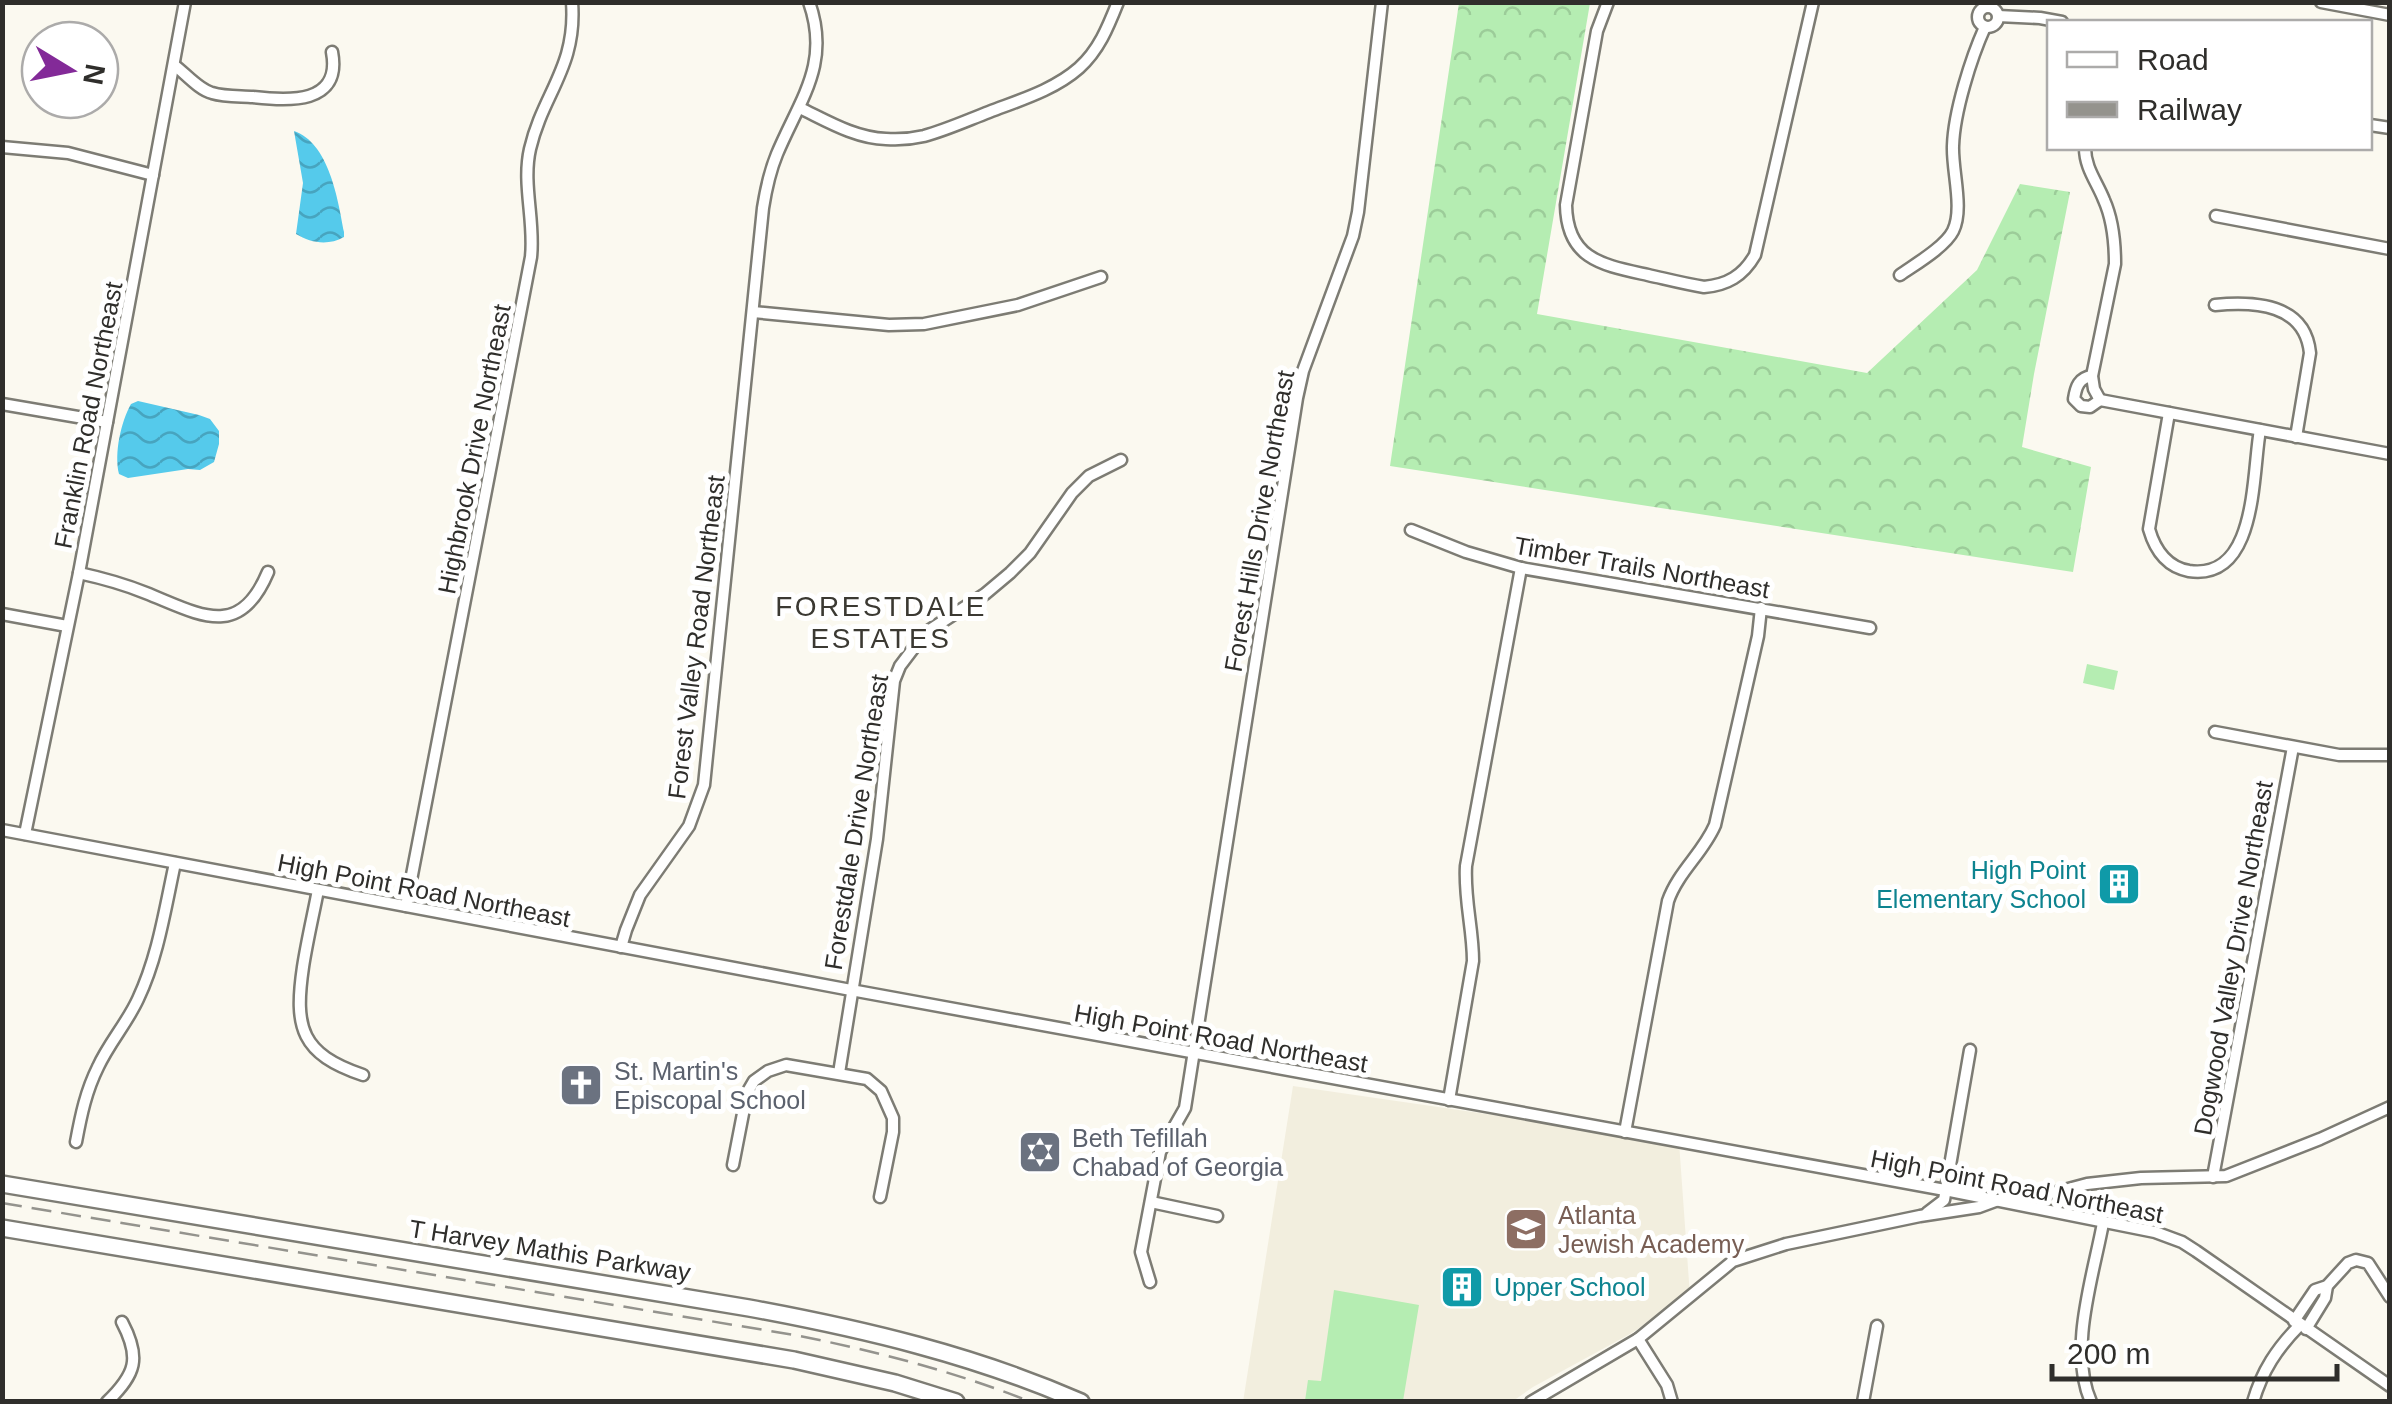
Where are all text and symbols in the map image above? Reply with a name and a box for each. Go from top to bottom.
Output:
north arrow [20,20,120,120]
legend [2047,20,2372,150]
text: Road [2137,43,2209,76]
text: N [77,62,111,87]
text: Railway [2137,93,2242,126]
street label: Franklin Road Northeast [48,279,128,551]
street label: Highbrook Drive Northeast [432,302,516,596]
street label: Forest Hills Drive Northeast [1219,368,1299,674]
street label: Forest Valley Road Northeast [662,473,730,801]
street label: Timber Trails Northeast [1512,531,1772,603]
district label: FORESTDALE ESTATES [775,591,987,654]
street label: Forestdale Drive Northeast [819,672,893,972]
street label: Dogwood Valley Drive Northeast [2188,779,2278,1137]
street label: High Point Road Northeast [275,848,573,932]
place label: High Point Elementary School [1876,856,2086,913]
building icon: High Point Elementary School [2096,861,2142,907]
street label: High Point Road Northeast [1072,998,1370,1078]
place label: St. Martin's Episcopal School [614,1057,806,1114]
church icon: St. Martin's Episcopal School [558,1062,604,1108]
place label: Beth Tefillah Chabad of Georgia [1072,1124,1283,1181]
synagogue icon: Beth Tefillah Chabad of Georgia [1017,1129,1063,1175]
street label: High Point Road Northeast [1868,1144,2166,1228]
place label: Atlanta Jewish Academy [1558,1201,1745,1258]
school or university icon: Atlanta Jewish Academy [1503,1206,1549,1252]
street label: T Harvey Mathis Parkway [407,1214,693,1286]
building icon: Upper School [1439,1264,1485,1310]
place label: Upper School [1494,1273,1645,1301]
scale bar [2052,1319,2337,1381]
text: 200 m [2067,1337,2150,1370]

